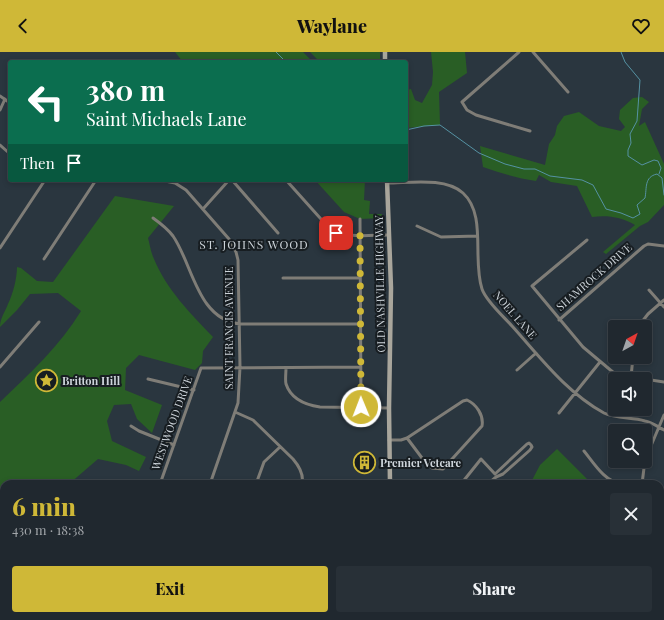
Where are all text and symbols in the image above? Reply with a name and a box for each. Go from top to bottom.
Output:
text: Waylane [297,14,367,38]
icon: back [12,15,34,37]
icon: heart [630,15,652,37]
text: 380 m [86,71,165,108]
icon: left [20,76,72,128]
text: Saint Michaels Lane [86,107,247,131]
icon: arrive [63,152,85,174]
text: Then [20,153,55,173]
street label: OLD NASHVILLE HIGHWAY [371,215,388,353]
pin [319,216,353,250]
icon: arrive [325,222,347,244]
district label: ST. JOHNS WOOD [199,236,309,252]
street label: SHAMROCK DRIVE [553,239,635,314]
street label: SAINT FRANCIS AVENUE [221,266,236,389]
street label: NOEL LANE [490,287,541,342]
north arrow [608,320,652,364]
map controls [608,320,652,468]
place icon: Britton Hill [33,368,59,394]
button: sound [608,372,652,416]
place label: Britton Hill [62,373,121,388]
street label: WESTWOOD DRIVE [147,374,196,473]
position arrow [340,386,382,428]
button: search [608,424,652,468]
building icon: Premier Vetcare [352,450,378,476]
place label: Premier Vetcare [380,455,462,470]
text: 6 min [12,490,76,522]
button: close [610,493,652,535]
text: 430 m · 18:38 [12,521,84,538]
button: Exit [12,566,328,612]
button: Share [336,566,652,612]

